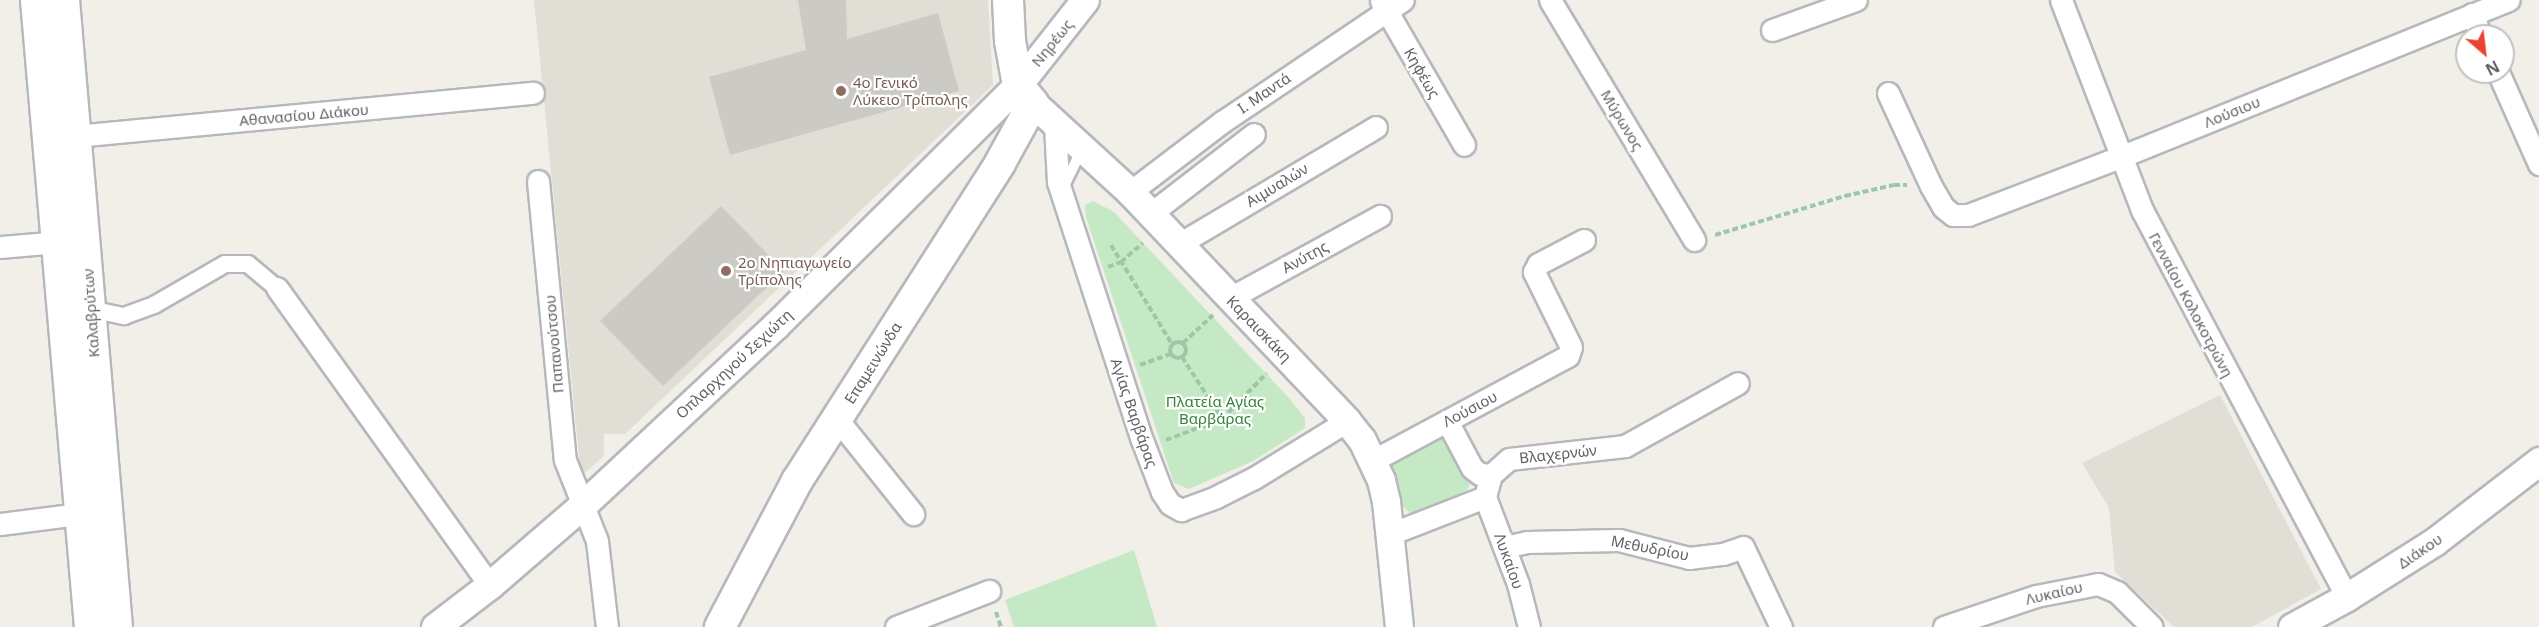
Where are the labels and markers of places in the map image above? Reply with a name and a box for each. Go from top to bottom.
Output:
place label: 4ο Γενικό Λύκειο Τρίπολης [853,73,968,108]
marker: 4ο Γενικό Λύκειο Τρίπολης [834,84,848,98]
place label: 2ο Νηπιαγωγείο Τρίπολης [738,253,851,288]
marker: 2ο Νηπιαγωγείο Τρίπολης [719,264,733,278]

